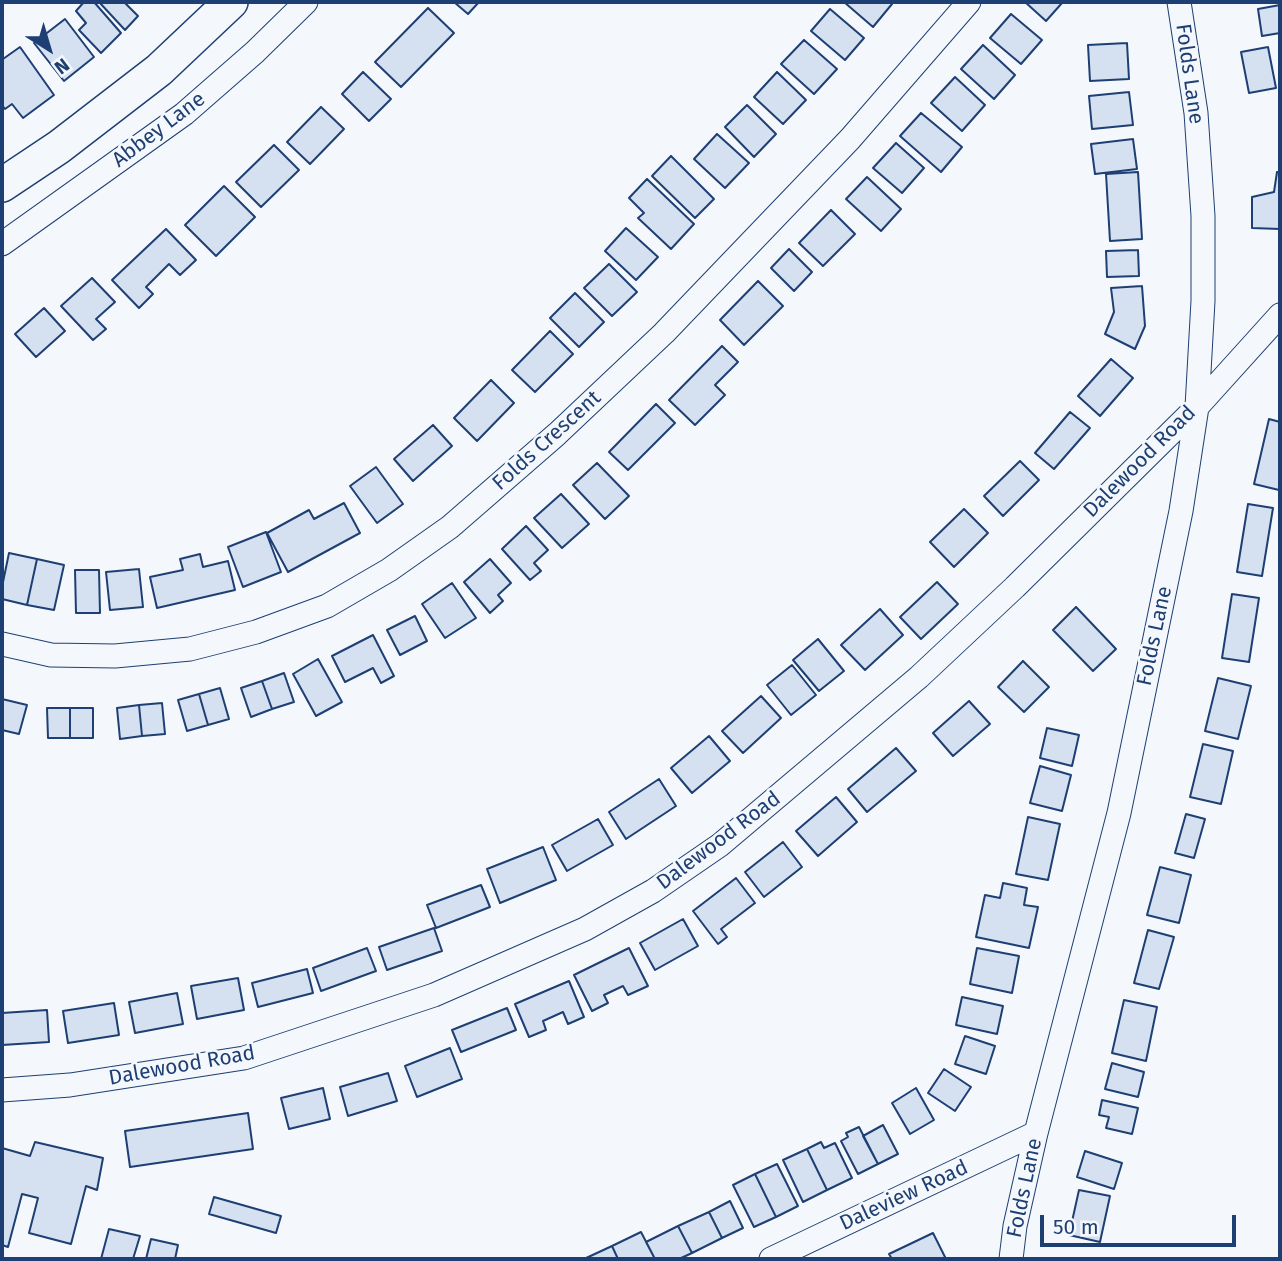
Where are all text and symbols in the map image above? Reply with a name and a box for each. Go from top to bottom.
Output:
north arrow [14,14,84,84]
street label: Folds Lane [1169,22,1209,126]
text: N [50,53,74,79]
street label: Abbey Lane [108,87,210,173]
street label: Folds Crescent [488,386,606,496]
street label: Dalewood Road [1079,401,1201,523]
street label: Folds Lane [1132,584,1178,688]
street label: Dalewood Road [652,786,786,896]
street label: Dalewood Road [107,1041,257,1091]
street label: Folds Lane [1002,1136,1048,1240]
street label: Daleview Road [836,1155,972,1237]
scale bar [1044,1202,1240,1246]
text: 50 m [1053,1214,1099,1240]

